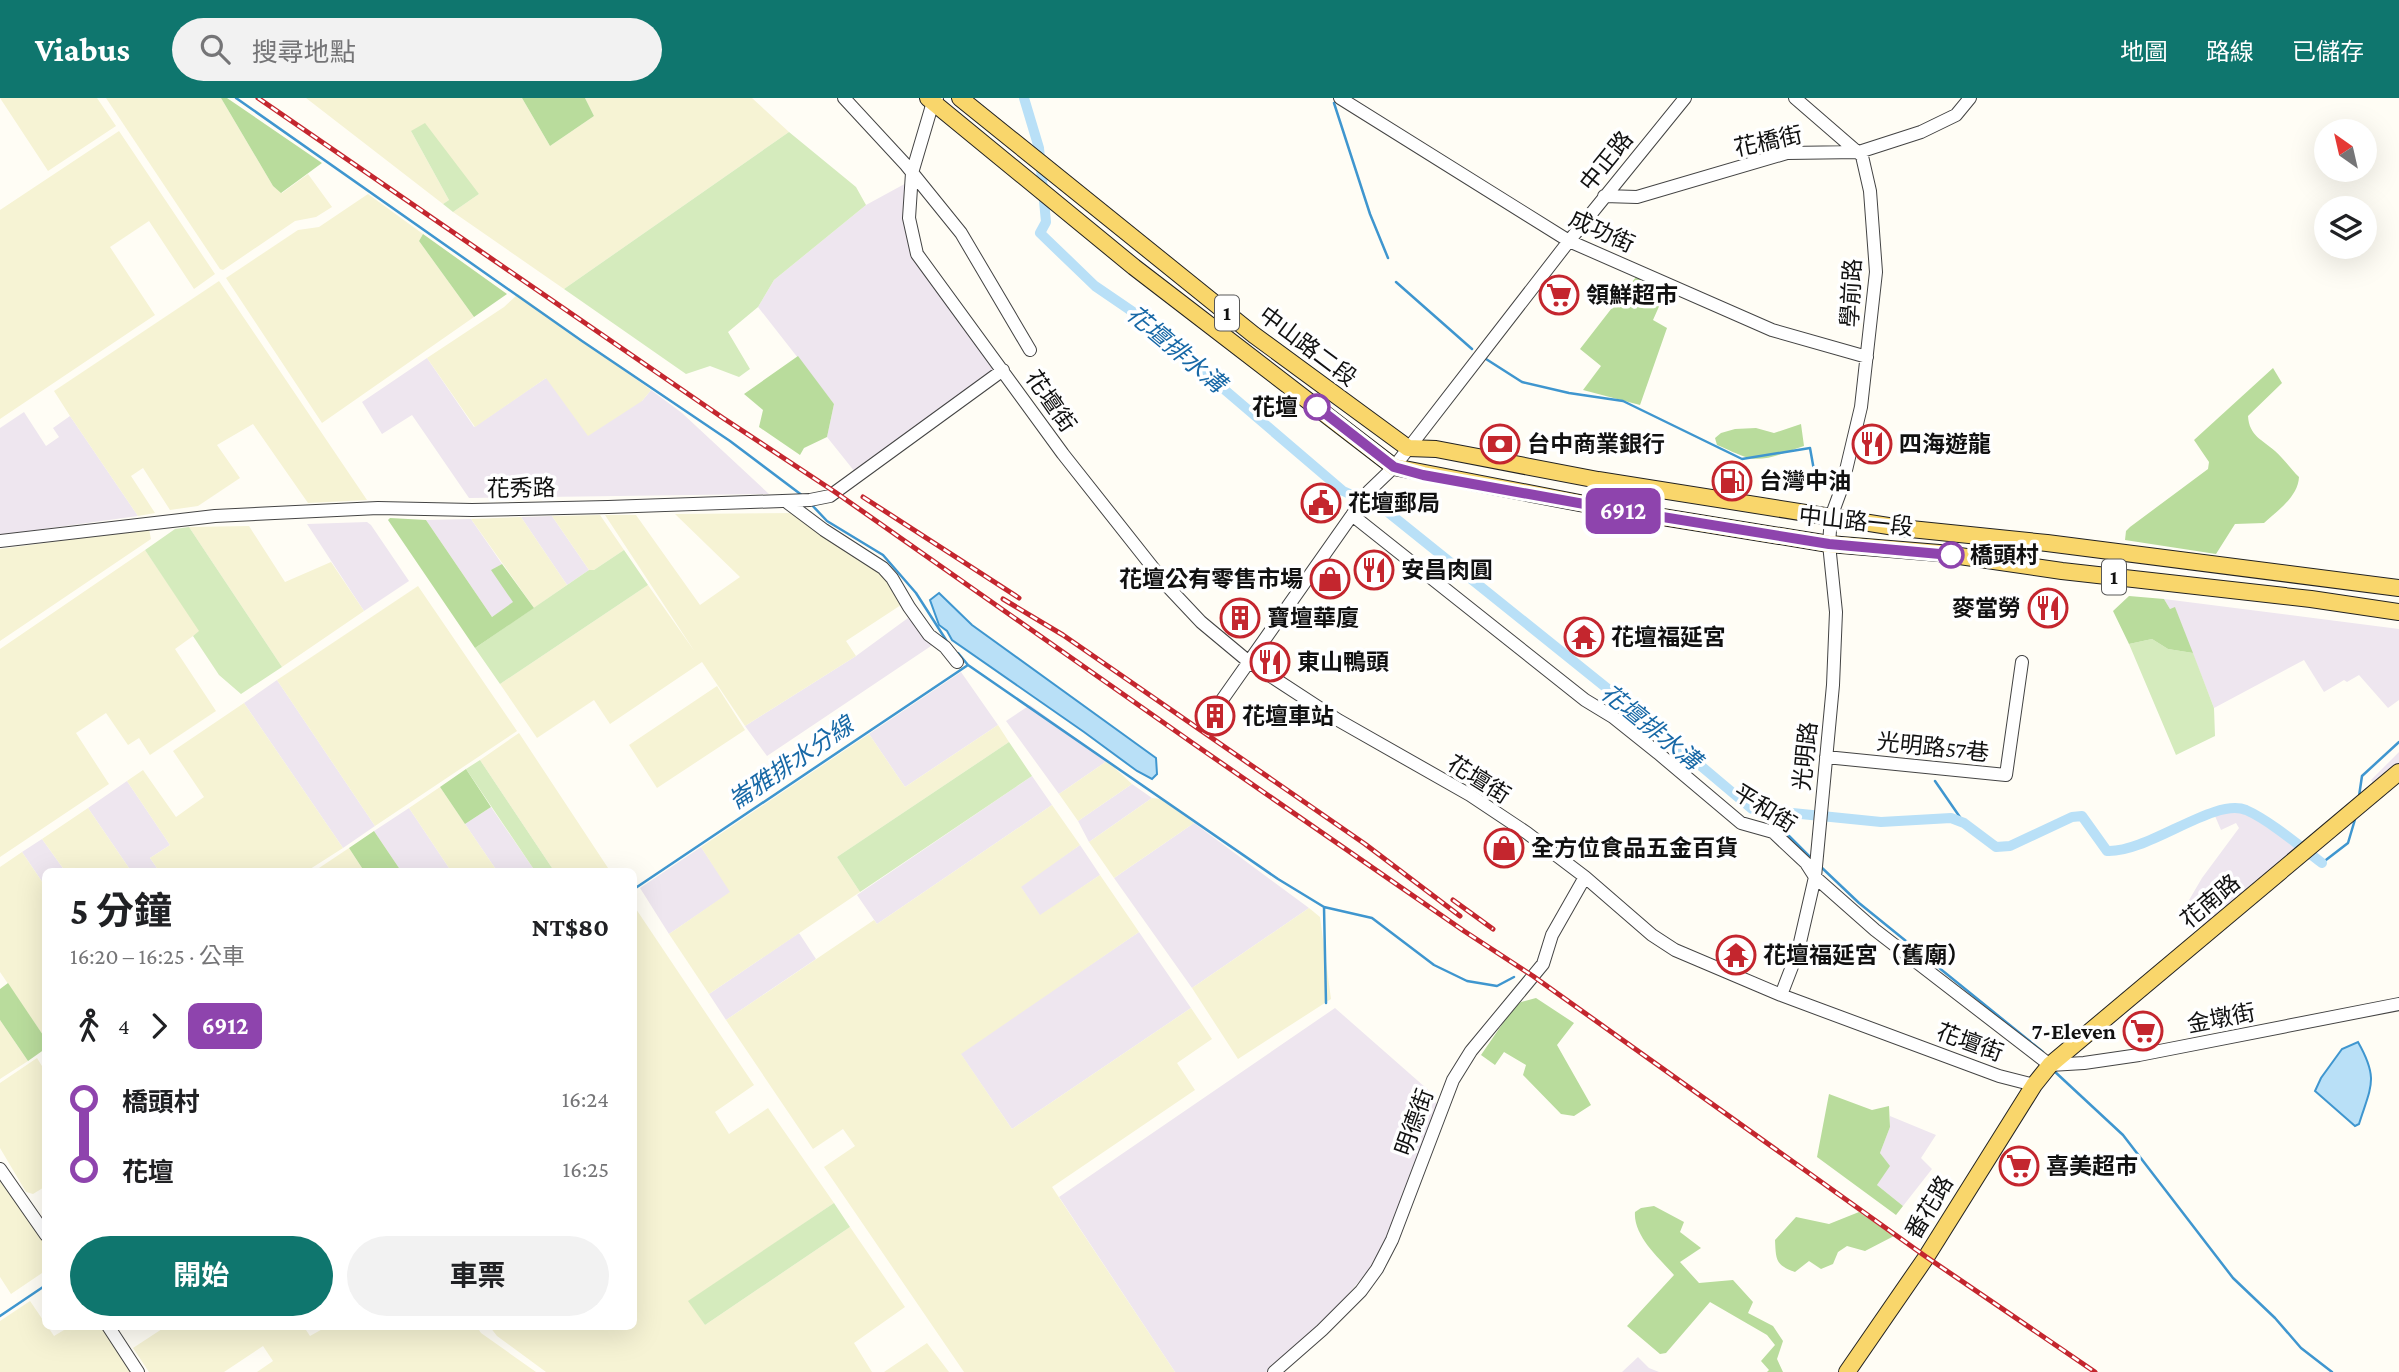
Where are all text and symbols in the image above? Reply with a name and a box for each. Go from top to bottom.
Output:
search box [172,18,662,81]
icon: search [196,30,234,68]
text: Viabus [35,31,130,68]
text: 搜尋地點 [252,38,356,67]
text: 地圖 [2120,38,2168,65]
text: 路線 [2206,38,2254,65]
text: 已儲存 [2292,38,2364,65]
north arrow [2314,119,2376,182]
map controls [2314,119,2377,259]
street label: 花橋街 [1732,121,1804,161]
street label: 中正路 [1574,126,1638,196]
button: layers [2314,196,2377,259]
street label: 成功街 [1565,205,1639,257]
street label: 學前路 [1836,258,1866,328]
supermarket icon: 領鮮超市 [1538,274,1580,316]
place label: 領鮮超市 [1586,282,1678,308]
road number: 1 [1215,296,1239,330]
water label: 花壇排水溝 [1122,300,1233,399]
street label: 中山路二段 [1254,301,1362,391]
street label: 花壇街 [1021,365,1081,437]
place label: 花壇 [1252,394,1298,420]
marker: 花壇 [1304,394,1330,420]
bank icon: 台中商業銀行 [1479,423,1521,465]
restaurant icon: 四海遊龍 [1851,423,1893,465]
place label: 台中商業銀行 [1527,431,1665,457]
place label: 四海遊龍 [1899,431,1991,457]
fuel station icon: 台灣中油 [1711,460,1753,502]
place label: 台灣中油 [1759,468,1851,494]
street label: 花秀路 [486,474,556,502]
public building icon: 花壇郵局 [1300,482,1342,524]
line badge: 6912 [1574,488,1672,534]
place label: 花壇郵局 [1348,490,1440,516]
text: 6912 [1600,497,1646,524]
street label: 中山路一段 [1797,502,1915,540]
marker: 橋頭村 [1938,542,1964,568]
place label: 橋頭村 [1970,542,2039,568]
restaurant icon: 安昌肉圓 [1353,549,1395,591]
place label: 安昌肉圓 [1401,557,1493,583]
shop icon: 花壇公有零售市場 [1309,558,1351,600]
road number: 1 [2102,560,2126,594]
place label: 花壇公有零售市場 [1119,566,1303,592]
restaurant icon: 麥當勞 [2027,587,2069,629]
place label: 麥當勞 [1952,595,2021,621]
building icon: 寶壇華廈 [1219,597,1261,639]
place label: 寶壇華廈 [1267,605,1359,631]
temple icon: 花壇福延宮 [1563,616,1605,658]
place label: 花壇福延宮 [1611,624,1726,650]
restaurant icon: 東山鴨頭 [1249,641,1291,683]
place label: 東山鴨頭 [1297,649,1389,675]
water label: 花壇排水溝 [1596,678,1709,777]
building icon: 花壇車站 [1194,695,1236,737]
place label: 花壇車站 [1242,703,1334,729]
water label: 崙雅排水分線 [723,709,860,814]
street label: 光明路 [1788,720,1822,792]
street label: 光明路57巷 [1876,728,1990,766]
street label: 花壇街 [1443,750,1515,808]
street label: 平和街 [1729,779,1801,837]
shop icon: 全方位食品五金百貨 [1483,827,1525,869]
place label: 全方位食品五金百貨 [1531,835,1738,861]
street label: 花南路 [2175,869,2245,933]
text: 5 分鐘 [70,890,172,932]
text: NT$80 [532,913,609,942]
temple icon: 花壇福延宮（舊廟） [1715,934,1757,976]
place label: 花壇福延宮（舊廟） [1763,942,1970,968]
text: 16:20 – 16:25 · 公車 [70,943,245,969]
street label: 金墩街 [2185,999,2257,1037]
icon: walk [70,1007,108,1045]
icon: forward [140,1007,178,1045]
supermarket icon: 7-Eleven [2122,1010,2164,1052]
text: 6912 [202,1012,248,1039]
text: 4 [118,1013,130,1039]
street label: 花壇街 [1933,1018,2007,1066]
place label: 7-Eleven [2031,1018,2116,1044]
street label: 明德街 [1390,1085,1438,1159]
text: 16:24 [562,1086,609,1112]
text: 橋頭村 [122,1088,200,1117]
supermarket icon: 喜美超市 [1998,1145,2040,1187]
place label: 喜美超市 [2046,1153,2138,1179]
text: 16:25 [563,1156,609,1182]
text: 花壇 [122,1158,174,1187]
street label: 番花路 [1900,1171,1958,1243]
button: 開始 [70,1236,333,1316]
button: 車票 [347,1236,609,1316]

